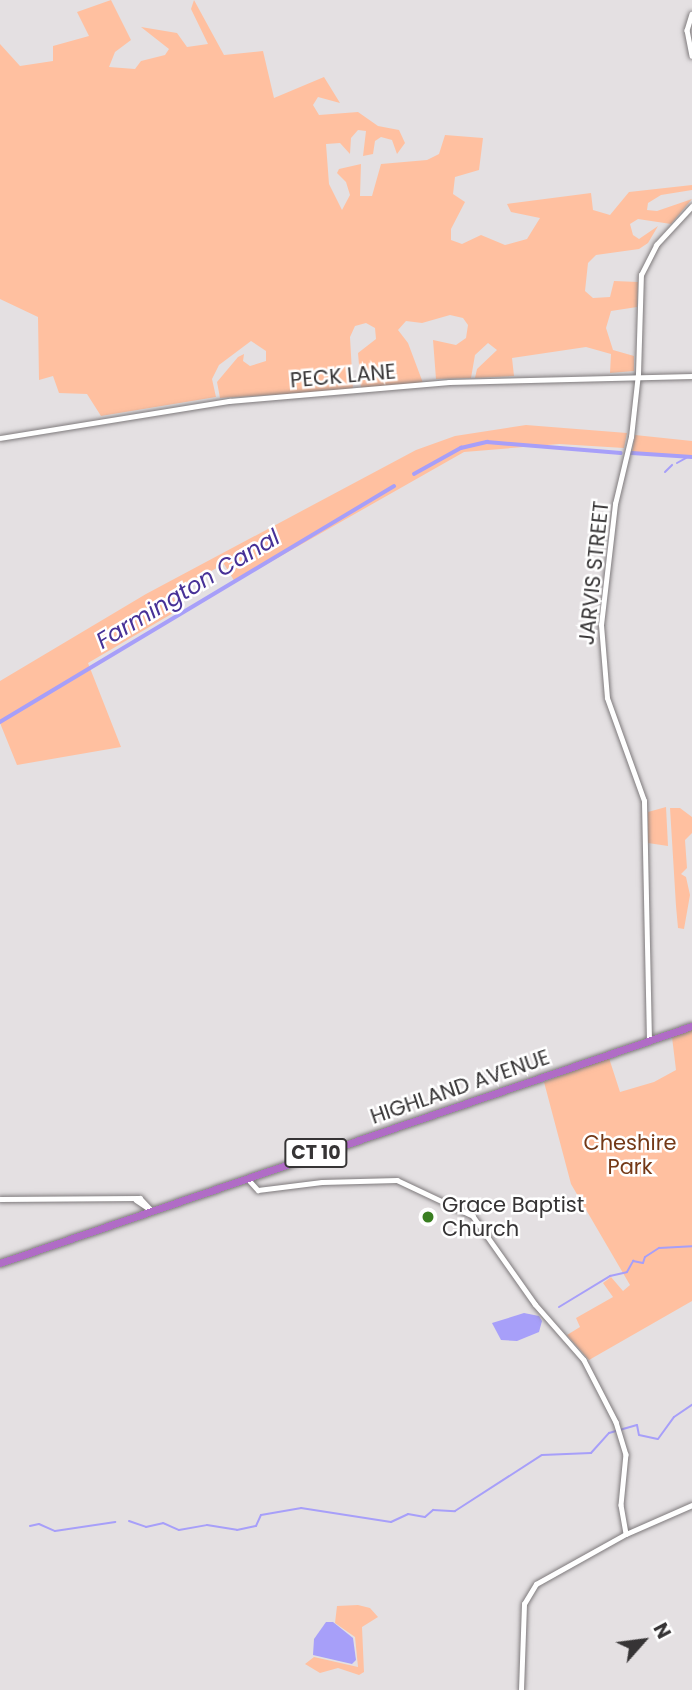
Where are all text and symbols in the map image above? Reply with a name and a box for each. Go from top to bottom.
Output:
street label: PECK LANE [289,359,397,393]
street label: JARVIS STREET [574,500,614,646]
water label: Farmington Canal [91,523,285,655]
street label: HIGHLAND AVENUE [367,1045,553,1129]
park label: Cheshire Park [583,1130,677,1180]
road number: CT 10 [283,1138,349,1168]
place label: Grace Baptist Church [442,1192,584,1242]
marker: Grace Baptist Church [420,1209,436,1225]
north arrow [608,1606,678,1676]
text: N [647,1618,677,1644]

